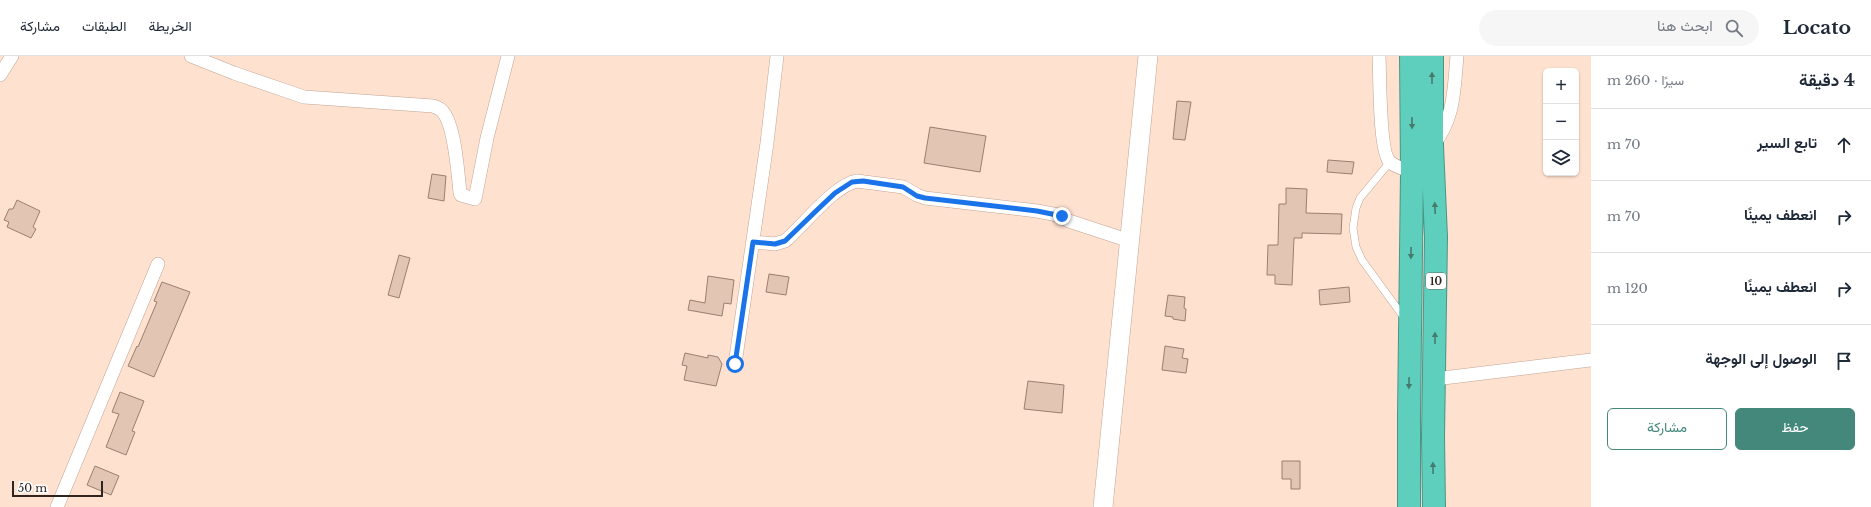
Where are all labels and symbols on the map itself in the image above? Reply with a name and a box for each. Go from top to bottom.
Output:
one-way arrow [1429,71,1435,84]
one-way arrow [1409,117,1415,130]
one-way arrow [1431,202,1438,214]
route end [1053,207,1071,225]
one-way arrow [1408,247,1414,260]
road number: 10 [1426,273,1446,289]
one-way arrow [1432,331,1438,344]
route start [726,355,744,373]
one-way arrow [1406,377,1412,390]
one-way arrow [1430,462,1437,474]
scale bar [12,479,103,498]

